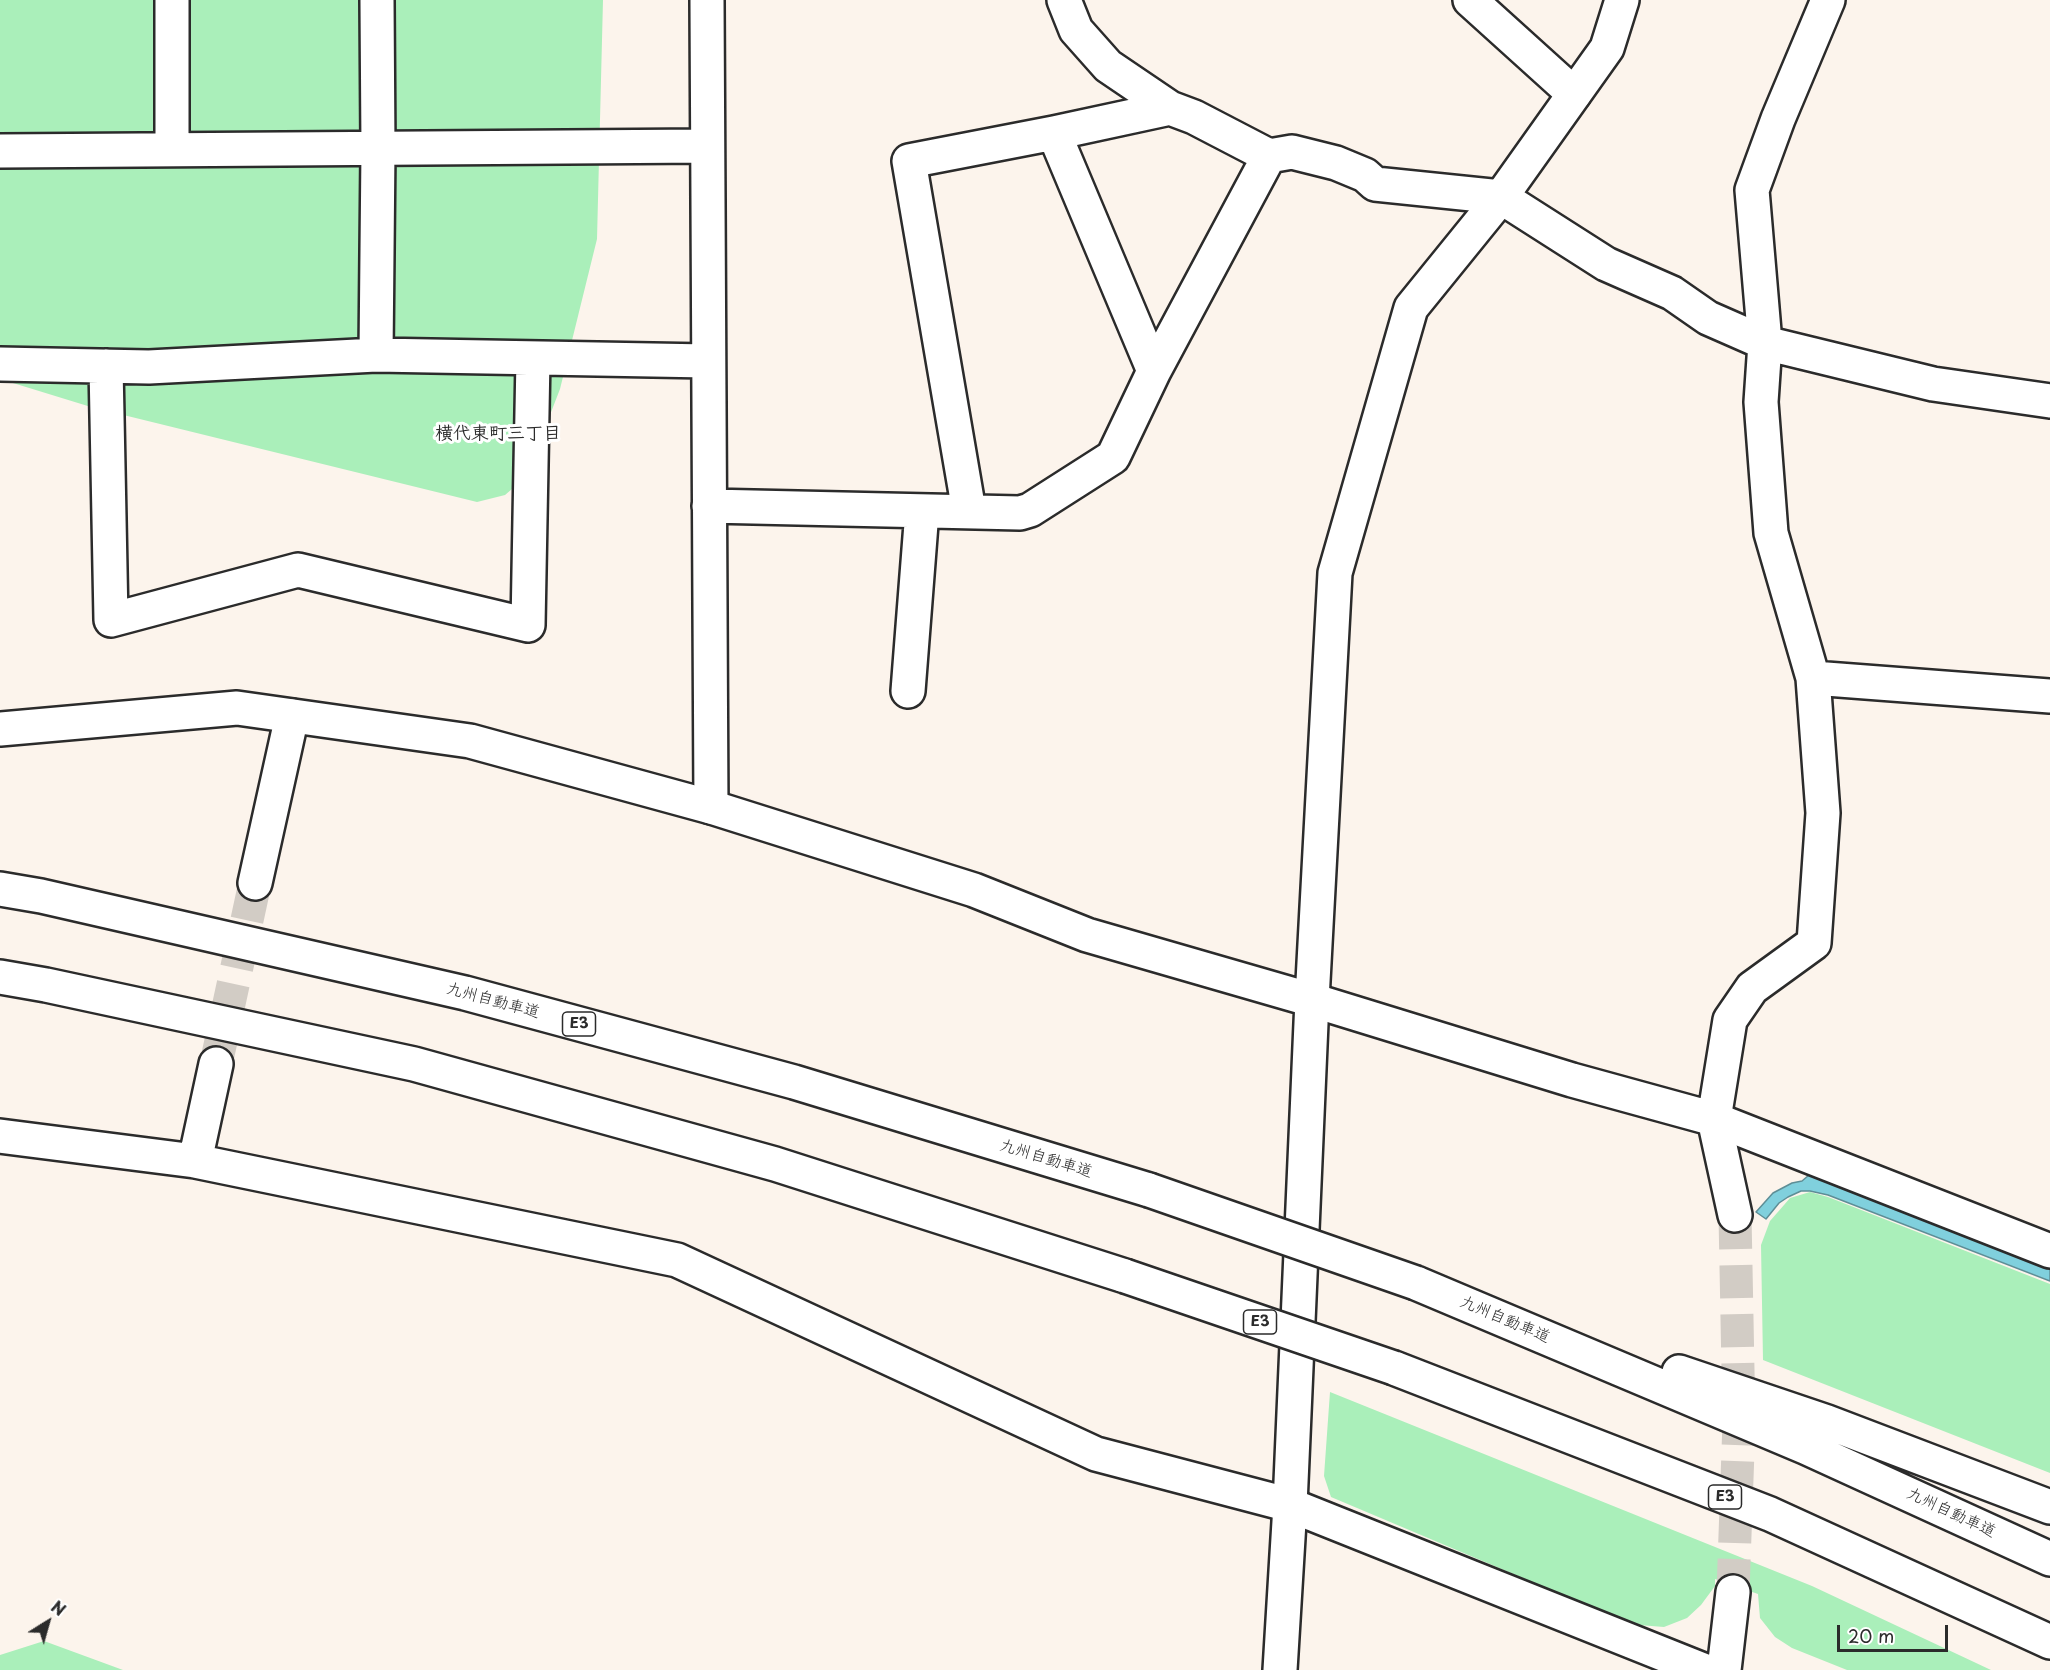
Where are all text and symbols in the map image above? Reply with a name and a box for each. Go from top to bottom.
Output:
district label: 横代東町三丁目 [435,423,561,445]
street label: 九州自動車道 [444,979,542,1023]
road number: E3 [562,1012,596,1036]
street label: 九州自動車道 [997,1136,1095,1182]
street label: 九州自動車道 [1457,1292,1553,1348]
road number: E3 [1244,1310,1276,1334]
street label: 九州自動車道 [1903,1484,1999,1542]
road number: E3 [1708,1485,1742,1509]
north arrow [18,1592,78,1652]
text: N [47,1594,71,1621]
scale bar [1840,1613,1951,1651]
text: 20 m [1848,1622,1894,1649]

